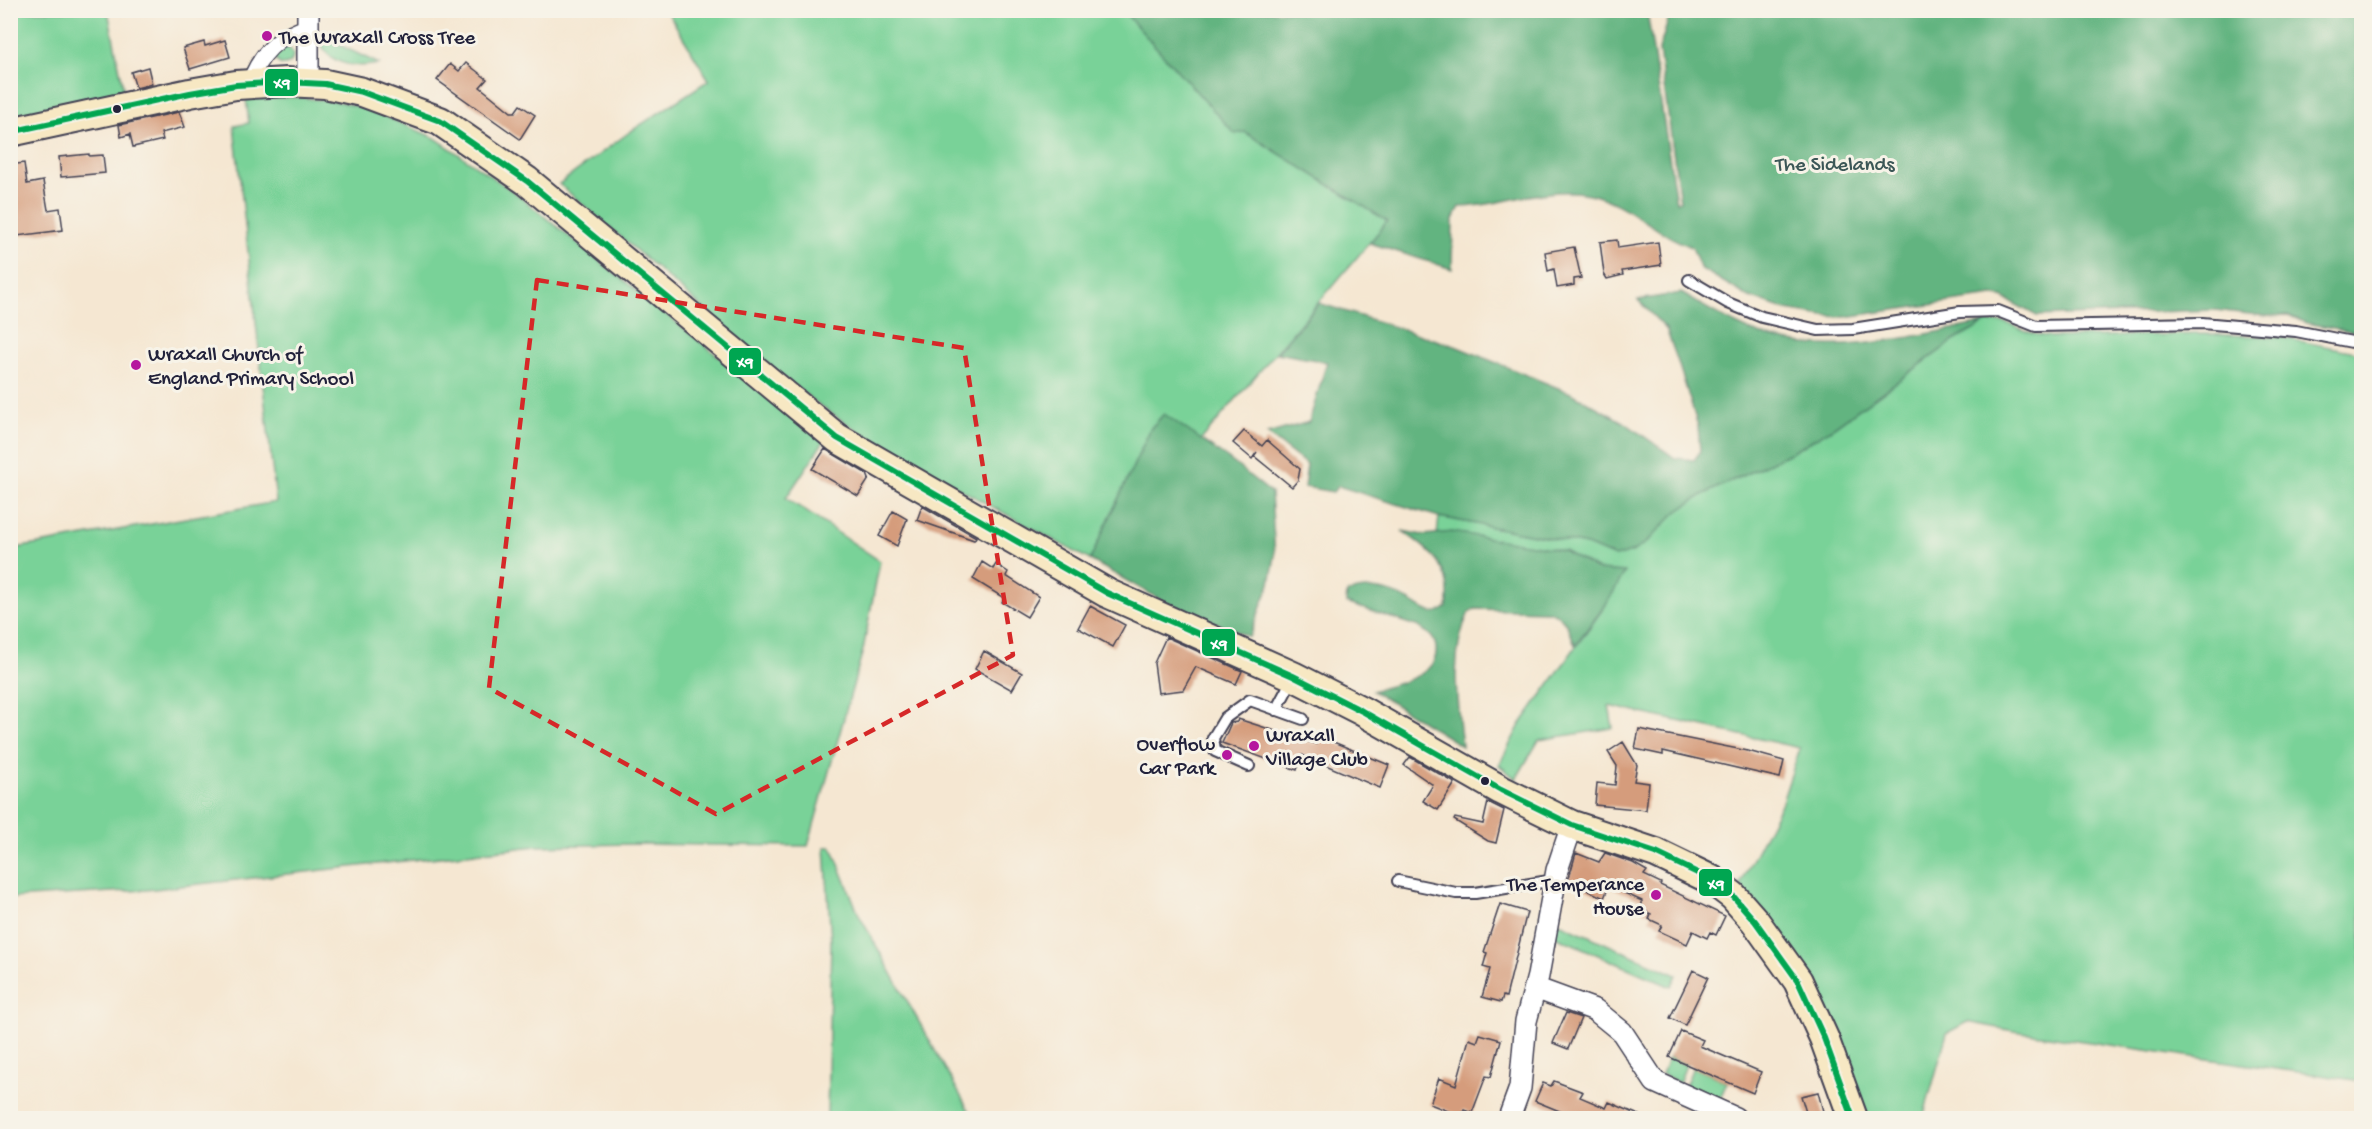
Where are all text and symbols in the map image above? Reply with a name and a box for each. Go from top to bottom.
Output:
place label: The Wraxall Cross Tree [278,27,477,52]
marker: The Wraxall Cross Tree [260,29,274,43]
line badge: X9 [264,68,299,97]
text: X9 [273,76,290,95]
unlabelled marker [111,103,123,115]
park label: The Sidelands [1775,154,1896,179]
place label: Wraxall Church of England Primary School [148,344,354,393]
line badge: X9 [728,347,762,376]
text: X9 [736,355,753,374]
marker: Wraxall Church of England Primary School [129,358,143,372]
line badge: X9 [1201,628,1236,657]
text: X9 [1210,637,1227,656]
place label: Wraxall Village Club [1265,725,1368,774]
place label: Overflow Car Park [1137,734,1218,783]
marker: Wraxall Village Club [1247,739,1261,753]
marker: Overflow Car Park [1220,748,1234,762]
unlabelled marker [1479,775,1491,787]
line badge: X9 [1698,868,1733,897]
place label: The Temperance House [1506,874,1645,923]
text: X9 [1707,877,1724,896]
marker: The Temperance House [1649,888,1663,902]

